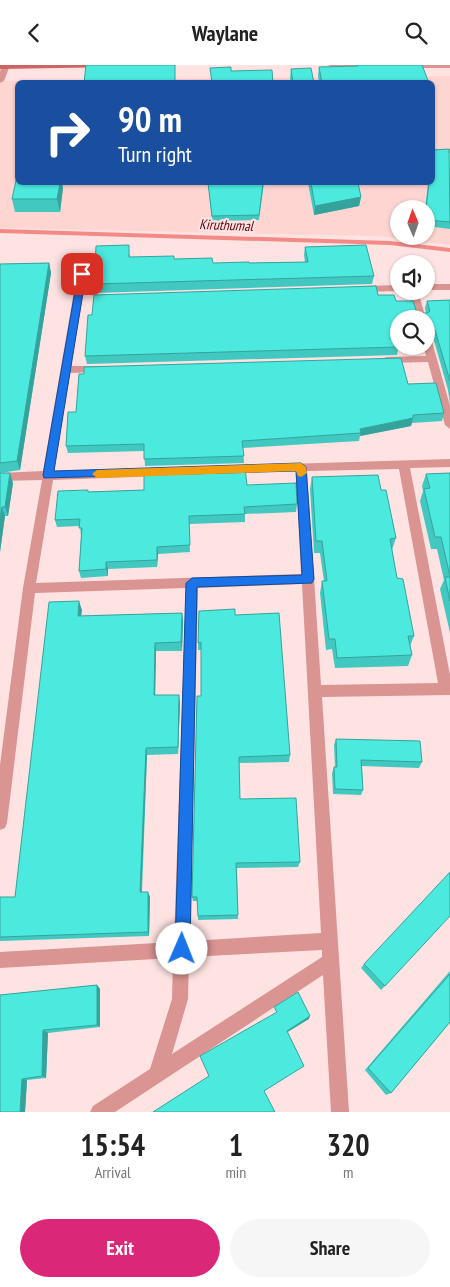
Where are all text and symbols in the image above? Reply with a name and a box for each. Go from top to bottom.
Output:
icon: back [20,19,48,47]
text: Waylane [192,19,258,47]
icon: search [402,19,430,47]
text: 90 m [118,96,182,142]
icon: right [35,100,100,165]
text: Turn right [118,140,192,168]
north arrow [390,200,435,245]
map controls [390,200,435,355]
water label: Kiruthumal [199,215,255,235]
pin [61,253,103,295]
button: sound [390,255,435,300]
icon: arrive [68,260,96,288]
button: search [390,310,435,355]
position arrow [155,922,207,974]
text: 15:54 [80,1125,145,1164]
text: 1 [229,1125,243,1164]
text: 320 [327,1125,370,1164]
text: Arrival [95,1162,131,1182]
text: min [225,1162,246,1182]
text: m [343,1162,353,1182]
button: Exit [20,1219,220,1277]
button: Share [230,1219,430,1277]

